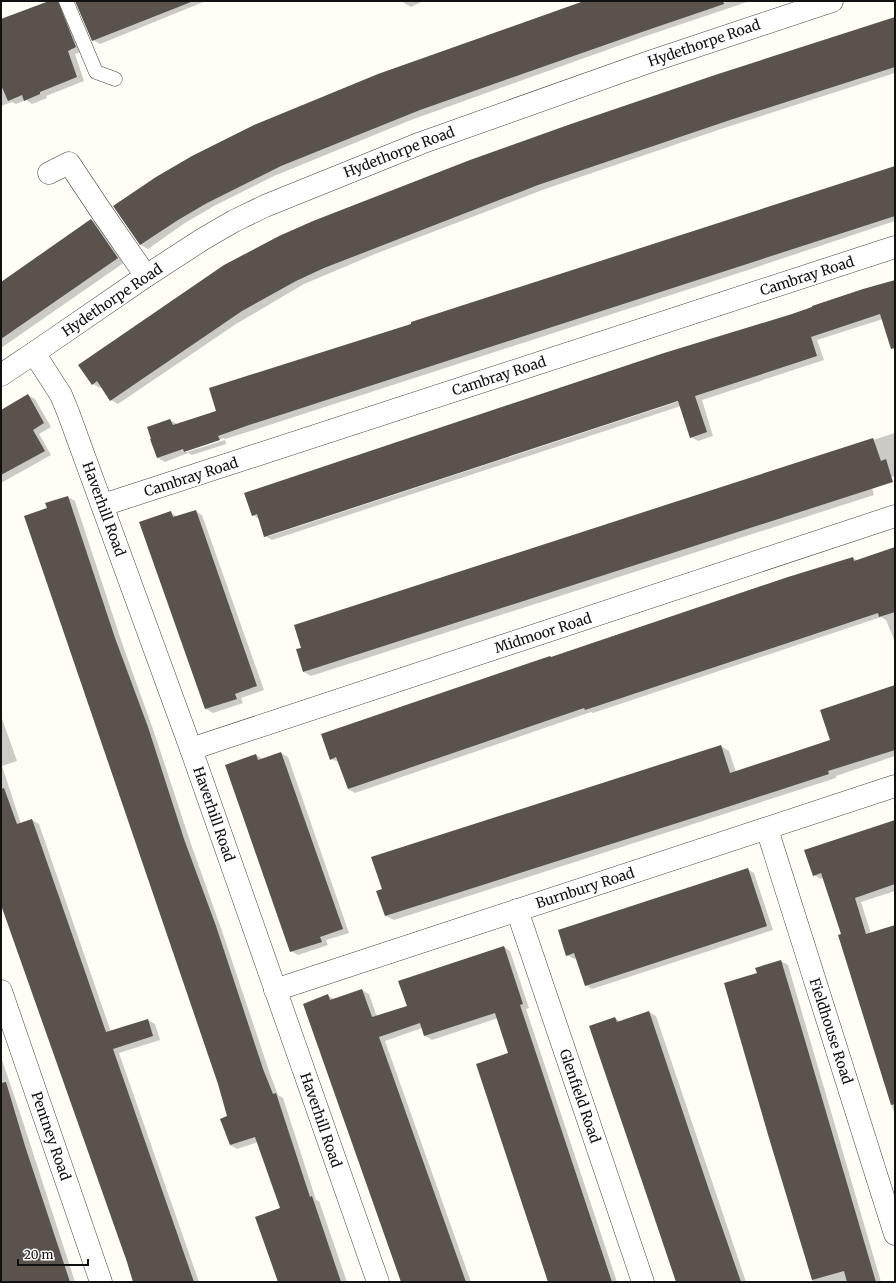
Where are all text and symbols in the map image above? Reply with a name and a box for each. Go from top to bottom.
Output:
street label: Hydethorpe Road [646,15,763,71]
street label: Hydethorpe Road [341,122,458,181]
street label: Cambray Road [758,252,857,300]
street label: Hydethorpe Road [58,259,166,340]
street label: Cambray Road [450,352,549,400]
street label: Cambray Road [142,453,241,501]
street label: Haverhill Road [79,459,130,559]
street label: Midmoor Road [492,609,594,657]
street label: Haverhill Road [189,764,239,864]
street label: Burnbury Road [533,863,637,912]
street label: Fieldhouse Road [805,976,857,1087]
street label: Glenfield Road [555,1047,605,1146]
street label: Haverhill Road [296,1070,346,1170]
street label: Pentney Road [27,1089,75,1183]
scale bar [18,1241,88,1267]
text: 20 m [24,1247,53,1262]

